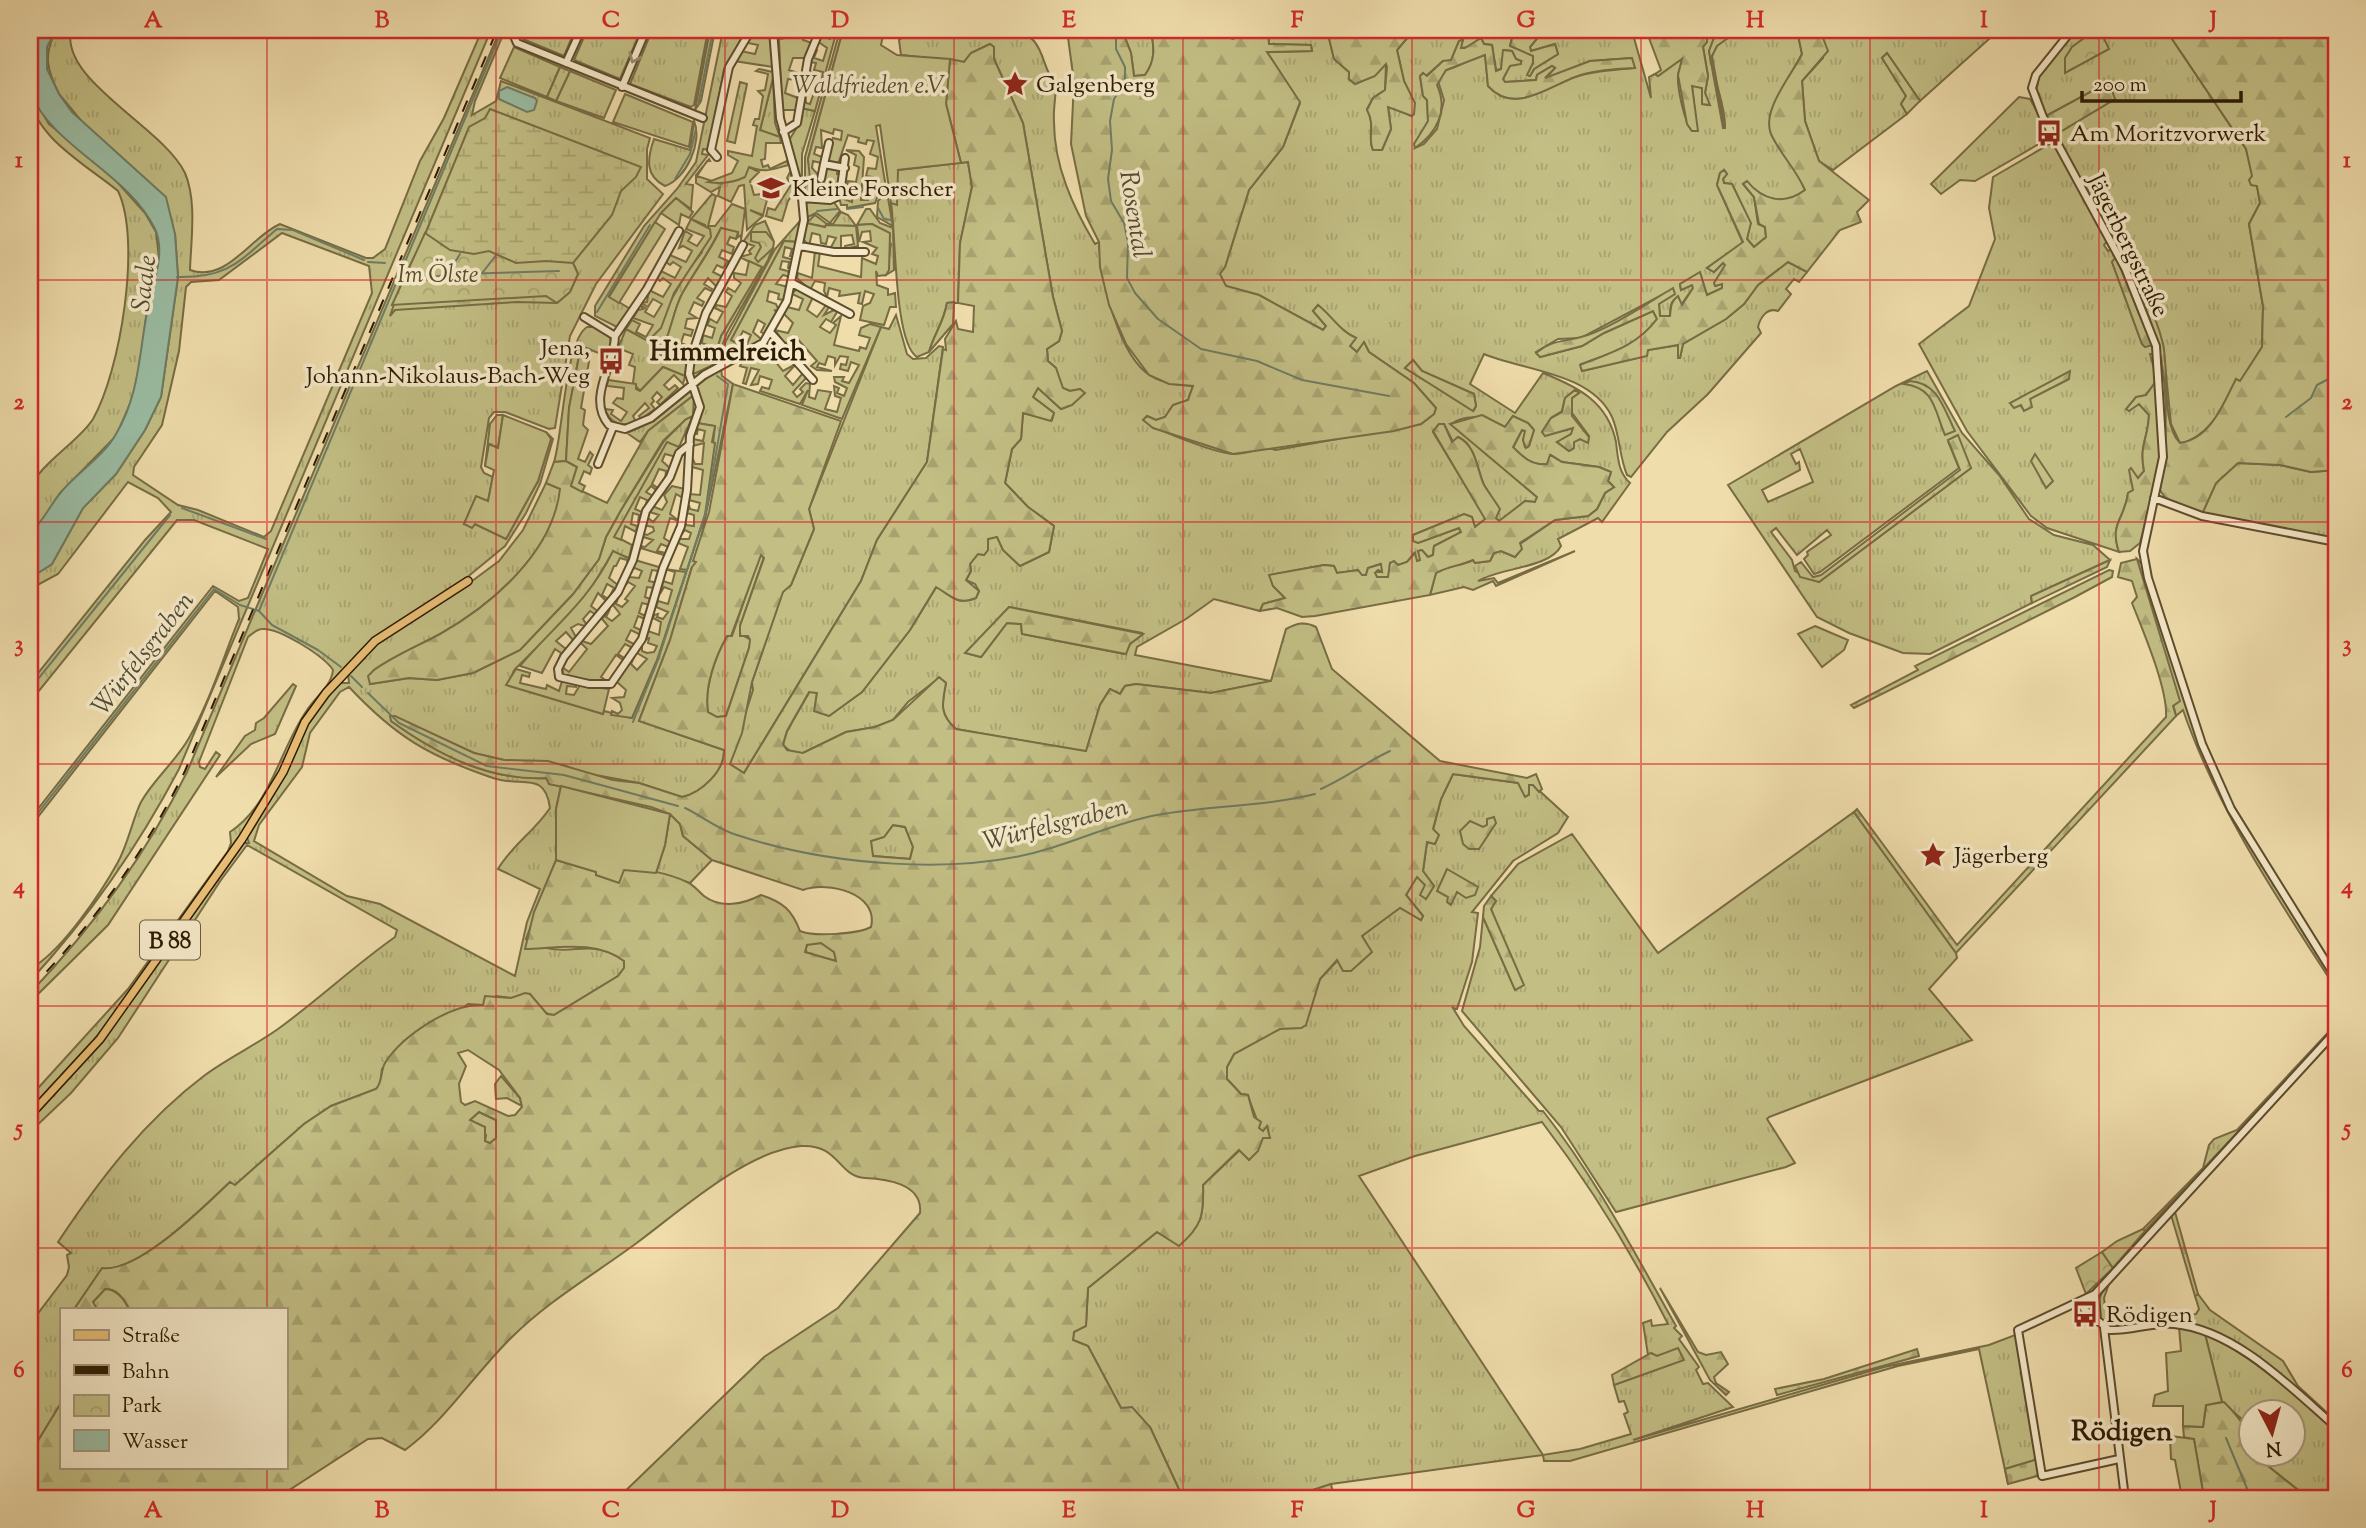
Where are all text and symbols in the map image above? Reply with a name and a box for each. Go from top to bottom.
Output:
text: A [144,5,163,38]
text: B [375,5,390,38]
text: C [602,5,620,38]
text: D [831,5,849,38]
text: E [1062,5,1076,38]
text: F [1291,5,1304,38]
text: G [1517,5,1536,38]
text: H [1746,5,1765,38]
text: I [1980,5,1988,38]
text: J [2208,5,2217,38]
one-way arrow [629,52,643,64]
scale bar [2082,60,2242,104]
place icon: Galgenberg [1000,69,1030,99]
place label: Galgenberg [1036,69,1155,103]
park label: Waldfrieden e.V. [792,70,946,104]
text: 200 m [2093,71,2147,101]
bus stop icon: Am Moritzvorwerk [2034,118,2064,148]
place label: Am Moritzvorwerk [2070,118,2267,152]
text: 1 [15,145,23,178]
text: 1 [2343,145,2351,178]
street label: Jägerbergstraße [2077,167,2177,323]
water label: Rosental [1108,168,1159,261]
school or university icon: Kleine Forscher [756,173,786,203]
place label: Kleine Forscher [792,173,953,207]
water label: Saale [124,253,167,314]
park label: Im Ölste [398,258,478,293]
place label: Jena, Johann-Nikolaus-Bach-Weg [304,332,590,394]
district label: Himmelreich [650,333,807,373]
bus stop icon: Jena, Johann-Nikolaus-Bach-Weg [596,346,626,376]
text: 2 [14,387,25,420]
text: 2 [2342,387,2353,420]
water label: Würfelsgraben [84,584,204,724]
text: 3 [14,629,24,662]
text: 3 [2342,629,2352,662]
water label: Würfelsgraben [979,789,1132,861]
place icon: Jägerberg [1918,840,1948,870]
place label: Jägerberg [1952,840,2049,874]
text: 4 [12,871,25,904]
text: 4 [2340,871,2353,904]
road number: B 88 [140,920,200,959]
text: 5 [13,1113,23,1146]
text: 5 [2341,1113,2351,1146]
bus stop icon: Rödigen [2070,1299,2100,1329]
place label: Rödigen [2106,1299,2193,1333]
legend [60,1308,287,1468]
text: Straße [122,1322,180,1352]
text: 6 [13,1355,25,1388]
text: 6 [2341,1355,2353,1388]
text: Bahn [122,1358,170,1388]
text: Park [122,1392,163,1422]
north arrow [2236,1398,2306,1468]
district label: Rödigen [2071,1413,2173,1453]
text: Wasser [122,1428,188,1458]
text: N [2265,1433,2282,1462]
text: A [144,1495,163,1528]
text: B [375,1495,390,1528]
text: C [602,1495,620,1528]
text: D [831,1495,849,1528]
text: E [1062,1495,1076,1528]
text: F [1291,1495,1304,1528]
text: G [1517,1495,1536,1528]
text: H [1746,1495,1765,1528]
text: I [1980,1495,1988,1528]
text: J [2208,1495,2217,1528]

